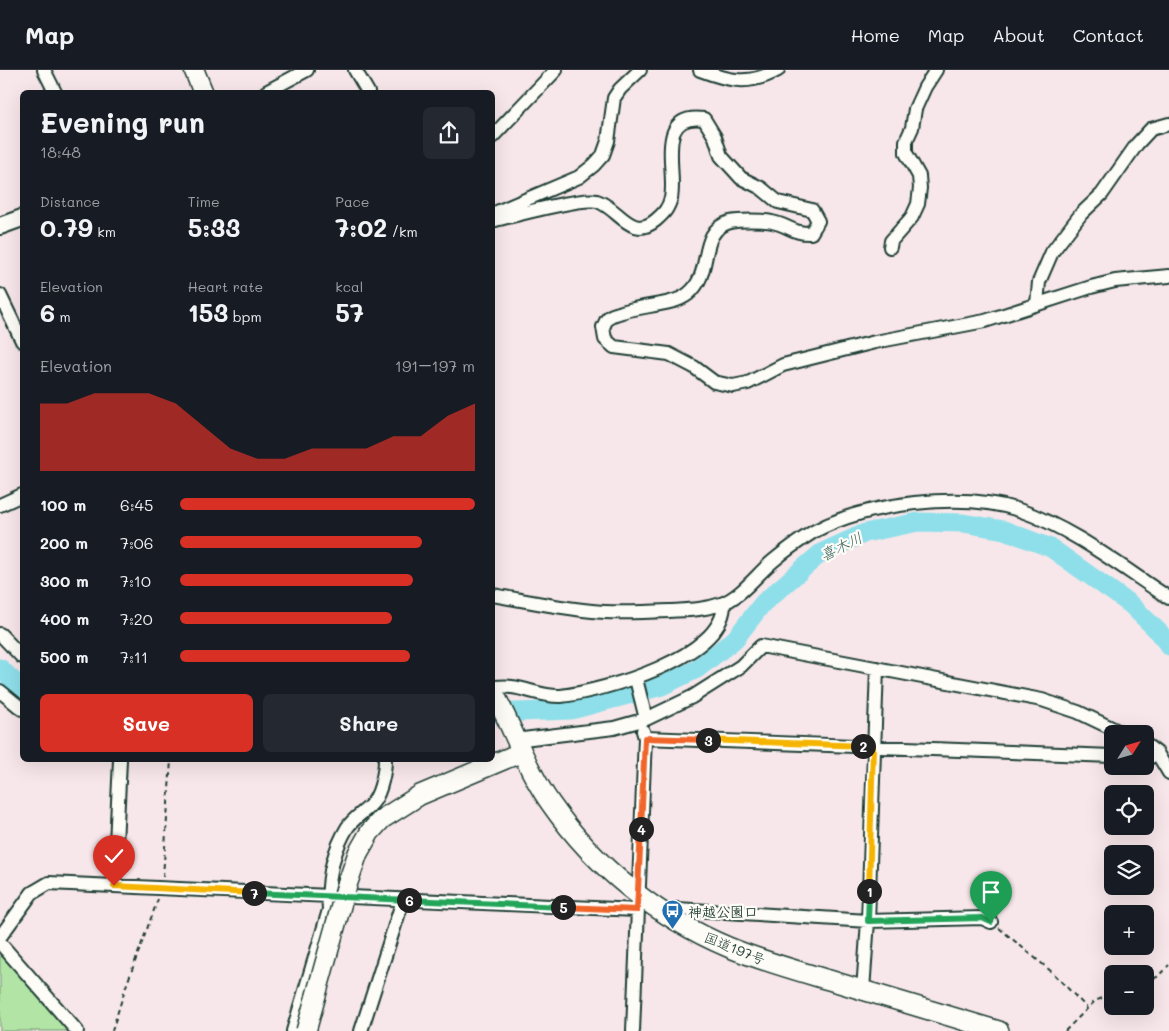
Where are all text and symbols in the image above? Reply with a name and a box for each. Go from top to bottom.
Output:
text: Map [25,19,74,50]
text: Home [851,23,900,47]
text: Map [928,23,964,47]
text: About [992,23,1045,47]
text: Contact [1073,23,1144,47]
text: Evening run [40,104,205,140]
button: share [423,107,475,159]
text: 18:48 [40,141,81,162]
text: Distance [40,192,100,211]
text: Time [188,192,220,211]
text: Pace [335,192,370,211]
text: 0.79 [40,211,93,243]
text: 5:33 [188,211,240,243]
text: 7:02 [335,211,387,243]
text: km [93,222,116,241]
text: /km [387,222,418,241]
text: Elevation [40,277,103,296]
text: Heart rate [188,277,263,296]
text: kcal [335,277,363,296]
text: 6 [40,296,55,328]
text: 153 [188,296,228,328]
text: 57 [335,296,364,328]
text: m [55,307,71,326]
text: bpm [228,307,262,326]
text: Elevation [40,355,112,376]
text: 191–197 m [395,355,475,376]
text: 100 m [40,494,86,515]
text: 6:45 [120,494,153,515]
water label: 喜木川 [816,527,866,565]
text: 200 m [40,532,88,553]
text: 7:06 [120,532,153,553]
text: 300 m [40,570,89,591]
text: 7:10 [120,570,151,591]
text: 400 m [40,608,89,629]
text: 7:20 [120,608,153,629]
text: 500 m [40,646,88,667]
text: 7:11 [120,646,148,667]
button: Save [40,694,253,752]
button: Share [263,694,475,752]
north arrow [1104,725,1154,775]
map controls [1104,725,1154,1015]
pin: 3 [696,728,720,752]
text: 3 [704,731,713,750]
pin: 2 [850,734,876,758]
text: 2 [860,737,867,756]
button: locate [1104,785,1154,835]
pin: 4 [628,816,654,842]
text: 4 [637,820,646,839]
pin [93,835,135,886]
icon: check [100,842,128,870]
button: layers [1104,845,1154,895]
pin [970,871,1012,922]
pin: 1 [856,878,882,904]
icon: arrive [977,878,1005,906]
pin: 7 [242,880,266,906]
text: 1 [866,882,873,901]
text: 7 [251,884,258,903]
pin: 6 [396,888,422,912]
text: 6 [405,891,414,910]
pin: 5 [550,894,576,920]
text: 5 [559,898,568,917]
bus stop icon: 神越公園口 [660,899,684,930]
place label: 神越公園口 [688,902,758,921]
button: + [1104,905,1154,955]
street label: 国道197号 [702,927,768,969]
button: − [1104,965,1154,1015]

